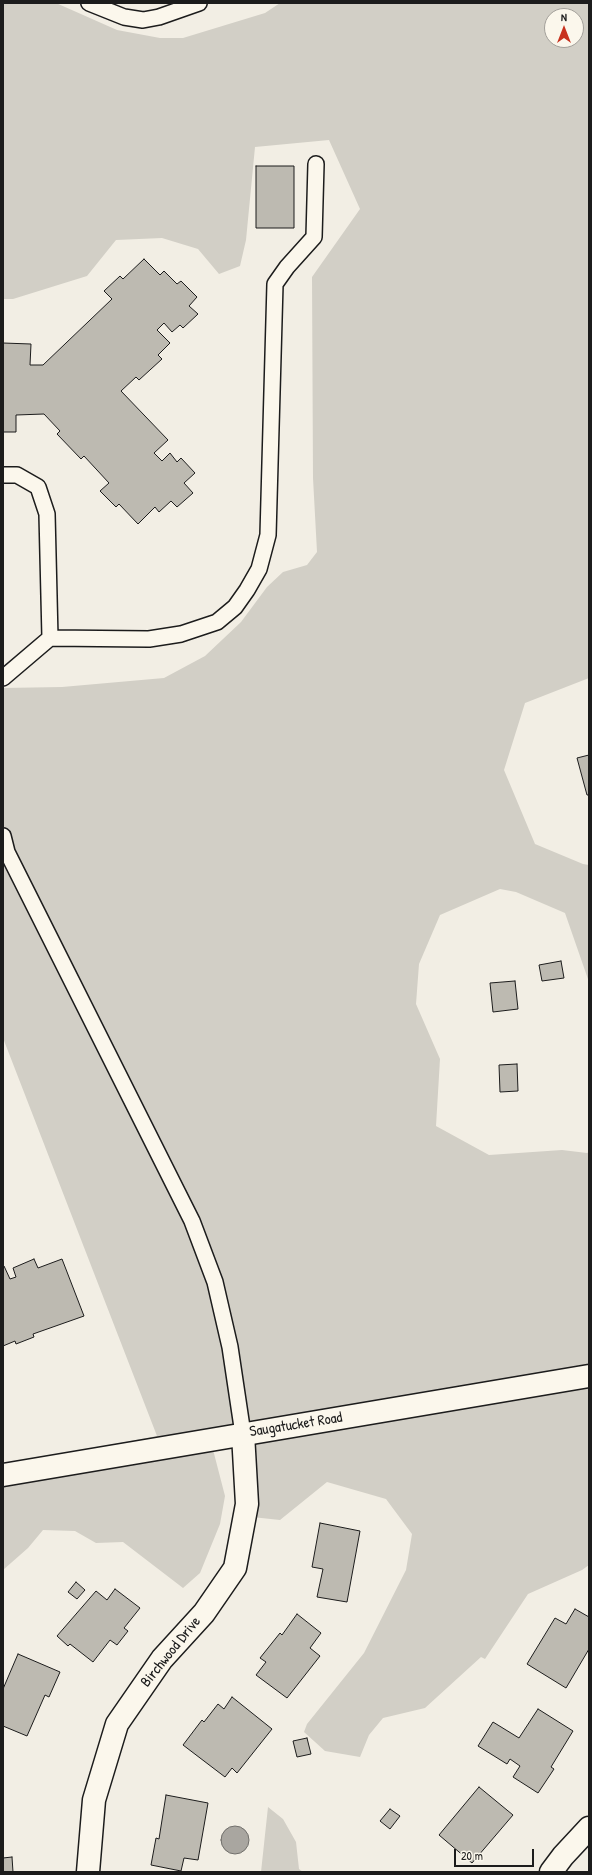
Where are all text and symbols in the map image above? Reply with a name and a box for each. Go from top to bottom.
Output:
north arrow [544,8,584,48]
text: N [561,10,567,24]
street label: Saugatucket Road [248,1409,344,1441]
street label: Birchwood Drive [137,1613,205,1691]
scale bar [456,1841,536,1867]
text: 20 m [461,1847,483,1864]

